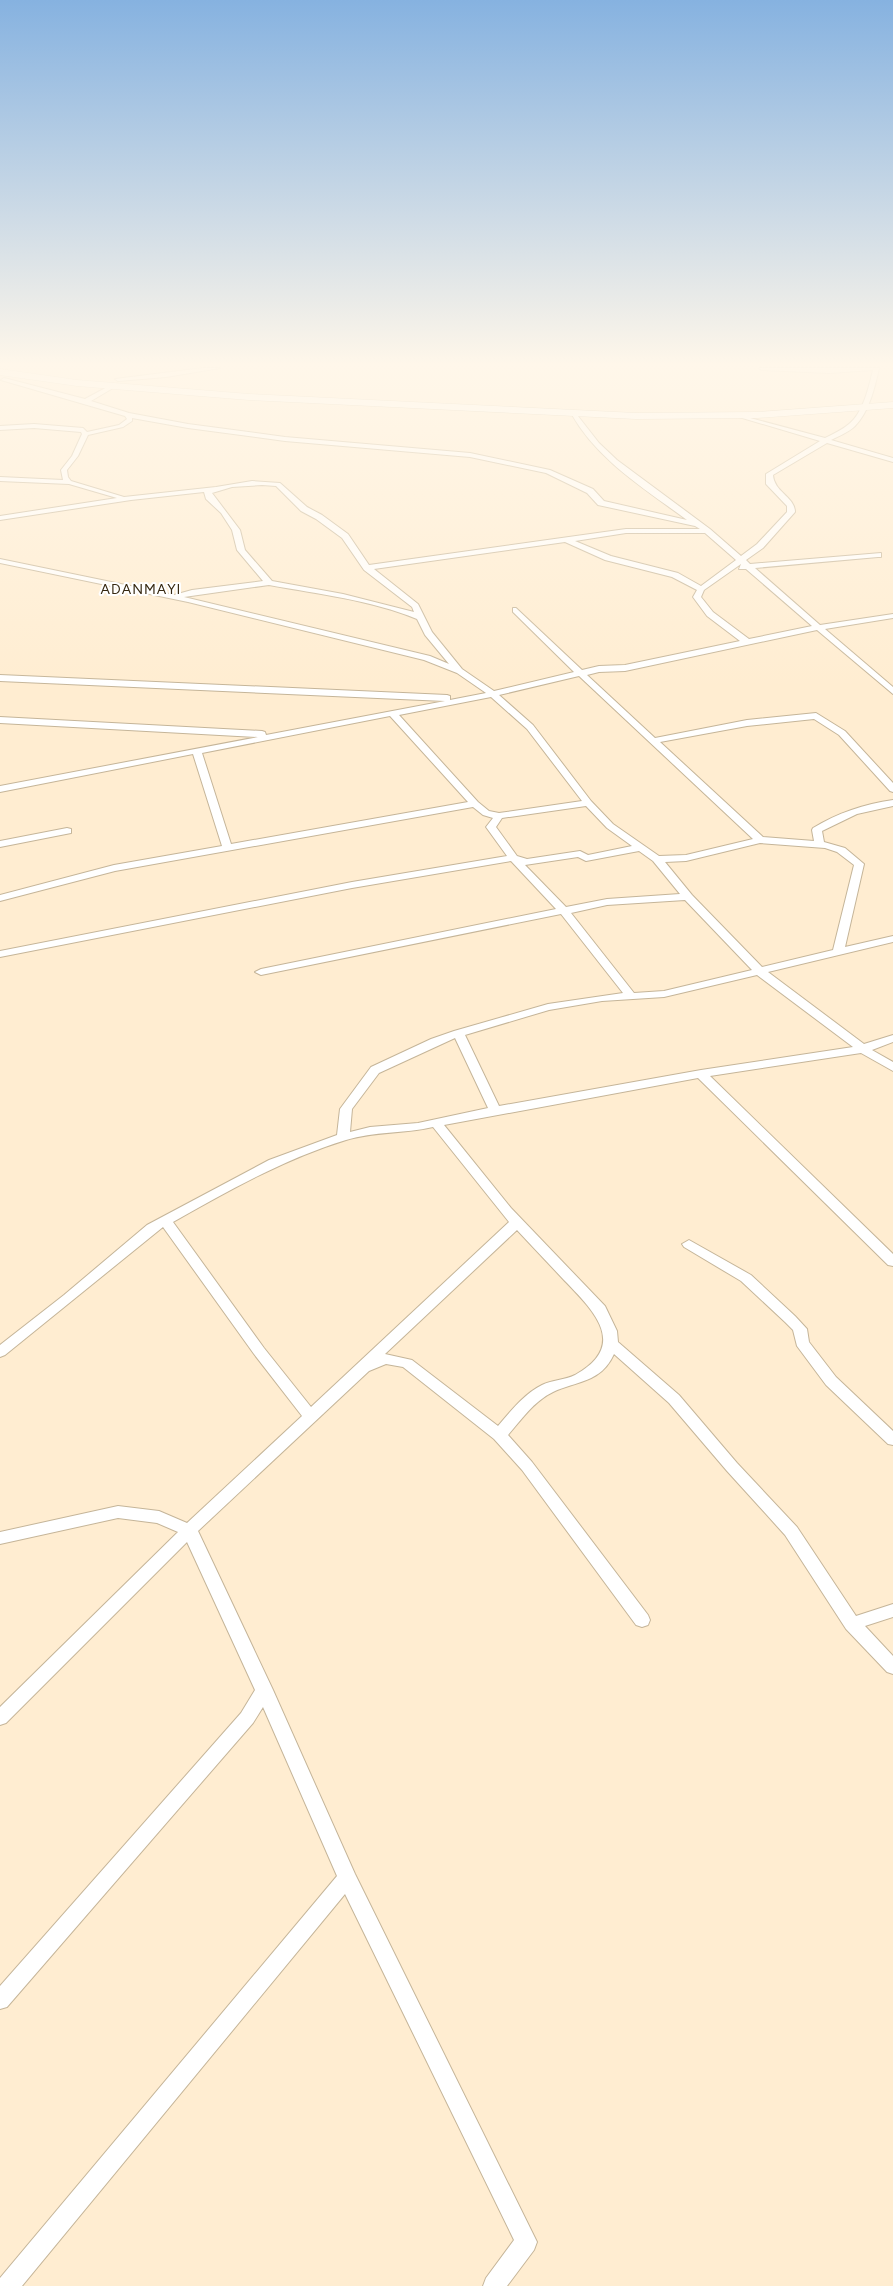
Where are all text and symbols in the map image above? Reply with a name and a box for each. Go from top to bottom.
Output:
district label: ADANMAYI [101,581,181,598]

